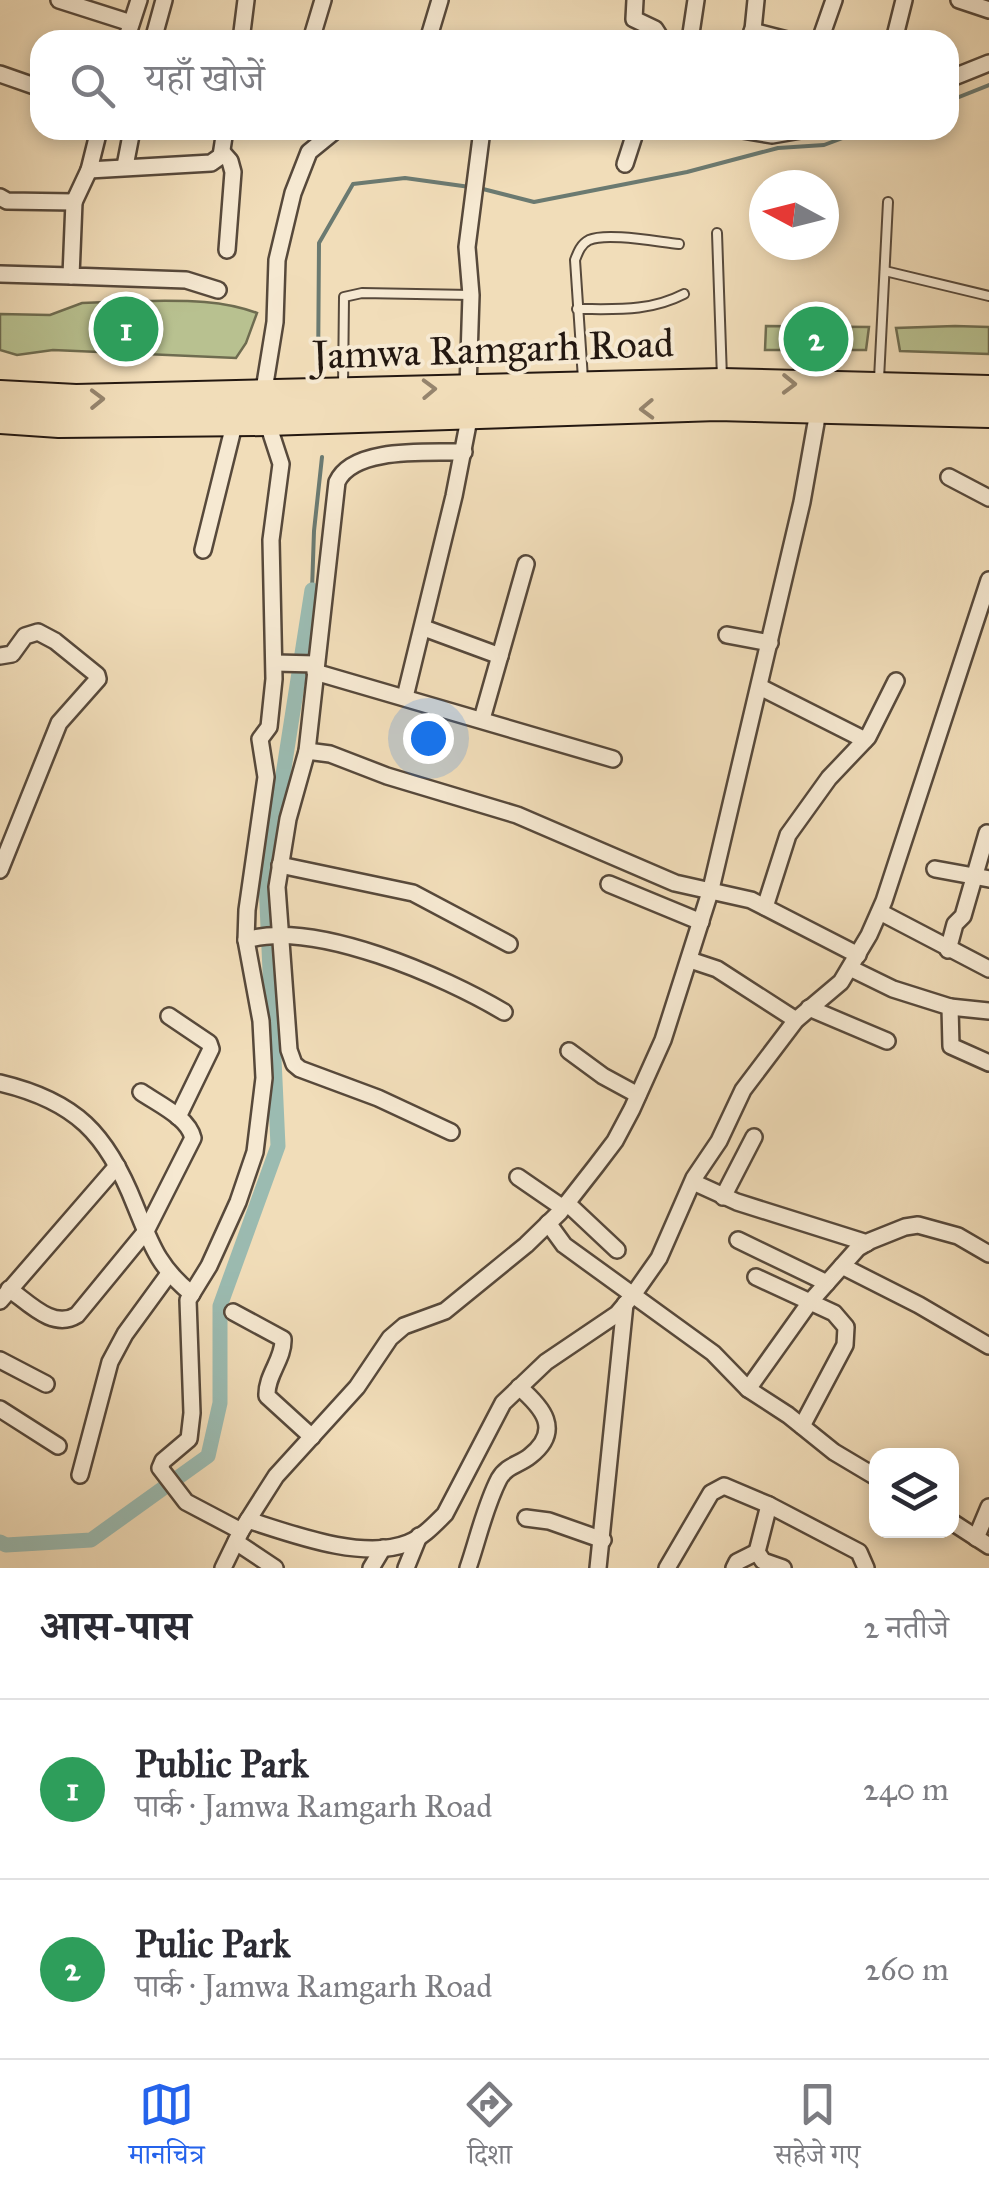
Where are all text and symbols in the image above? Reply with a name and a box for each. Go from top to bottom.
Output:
search box [30,30,959,140]
text: यहाँ खोजें [145,55,264,101]
icon: search [65,58,120,113]
north arrow [749,170,839,260]
pin: 1 [94,292,158,366]
pin: 2 [784,302,848,376]
street label: Jamwa Ramgarh Road [307,318,675,380]
one-way arrow [782,374,798,395]
one-way arrow [422,379,438,400]
one-way arrow [90,388,106,410]
one-way arrow [638,398,654,419]
your location [403,713,454,764]
map controls [869,1448,959,1538]
button: layers [869,1448,959,1538]
text: आस-पास [40,1600,191,1652]
text: 2 नतीजे [863,1608,949,1647]
text: Public Park [135,1741,309,1787]
text: 1 [66,1770,79,1809]
text: 240 m [863,1770,949,1809]
text: पार्क · Jamwa Ramgarh Road [135,1787,492,1826]
text: Pulic Park [135,1921,291,1967]
text: 2 [65,1950,80,1989]
text: 260 m [864,1950,949,1989]
text: पार्क · Jamwa Ramgarh Road [135,1967,492,2006]
tab: मानचित्र [129,2077,205,2182]
tab: दिशा [462,2077,517,2182]
tab: सहेजे गए [775,2077,860,2182]

